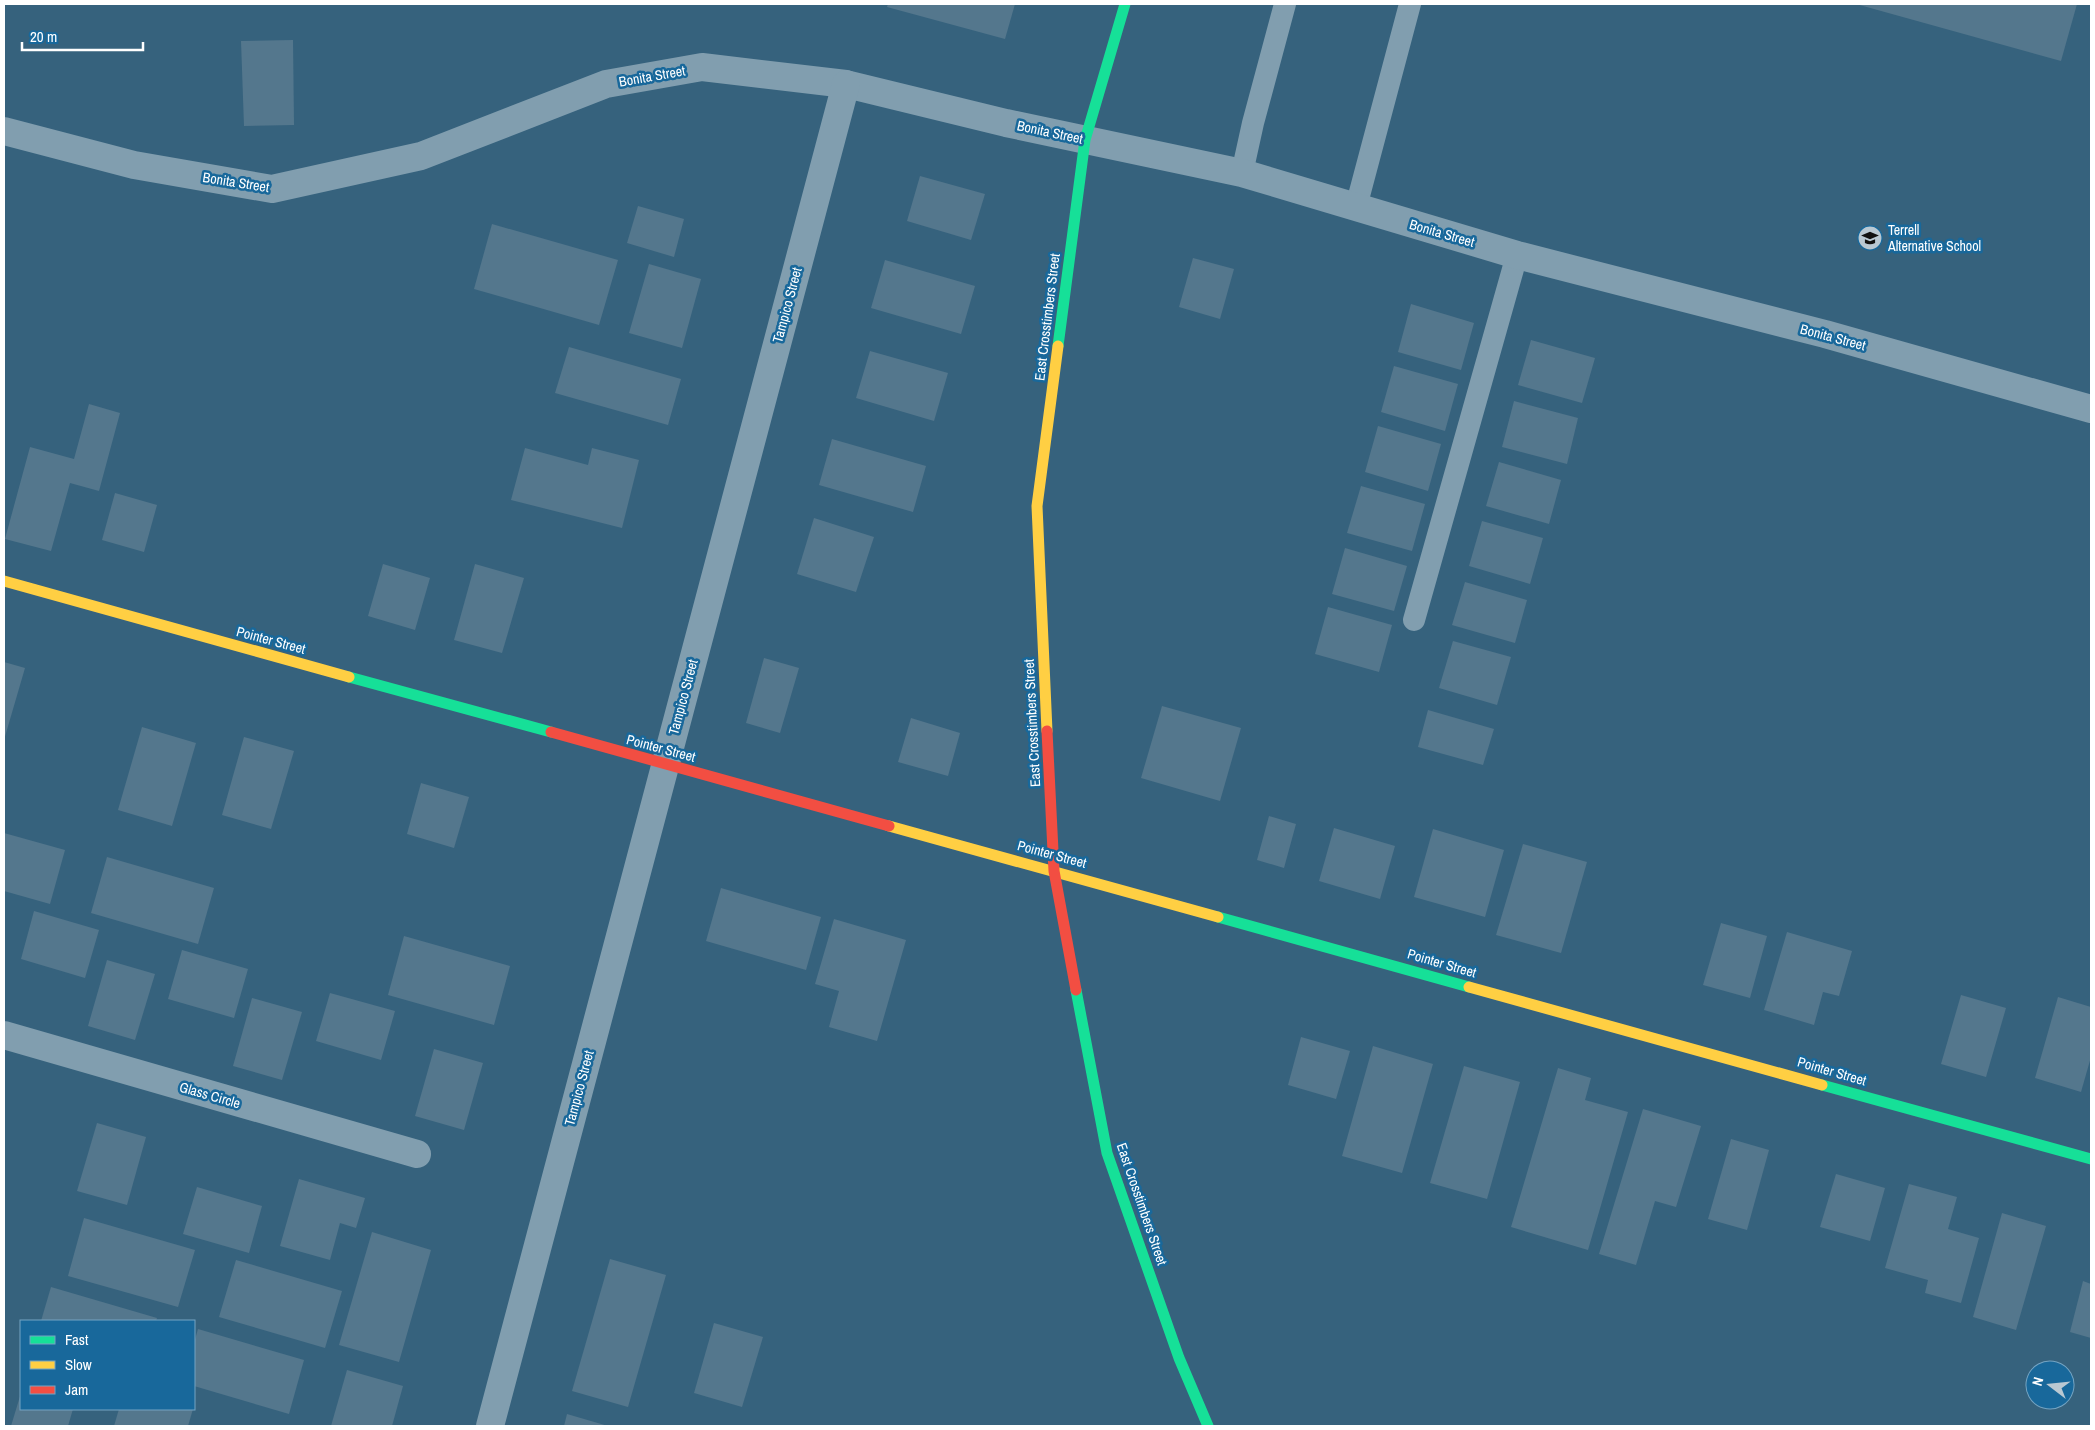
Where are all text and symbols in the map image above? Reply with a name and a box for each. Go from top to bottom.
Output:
scale bar [22,20,144,52]
text: 20 m [30,26,57,47]
street label: Bonita Street [617,61,687,91]
street label: Bonita Street [1015,116,1085,148]
street label: Bonita Street [201,168,271,196]
street label: Bonita Street [1407,215,1477,251]
place label: Terrell Alternative School [1887,221,1981,255]
school or university icon: Terrell Alternative School [1857,225,1883,251]
street label: East Crosstimbers Street [1030,252,1064,382]
street label: Tampico Street [768,265,806,345]
street label: Bonita Street [1798,320,1868,354]
street label: Pointer Street [234,622,308,658]
street label: Tampico Street [664,657,702,737]
street label: East Crosstimbers Street [1020,658,1044,788]
street label: Pointer Street [624,730,698,766]
street label: Pointer Street [1015,836,1089,872]
street label: Pointer Street [1405,945,1479,981]
street label: Tampico Street [560,1048,598,1128]
street label: Pointer Street [1795,1053,1869,1089]
street label: Glass Circle [177,1078,243,1112]
street label: East Crosstimbers Street [1113,1140,1171,1268]
legend [20,1320,195,1410]
text: Fast [65,1329,89,1350]
text: Slow [65,1354,92,1375]
north arrow [2025,1360,2075,1410]
text: N [2028,1375,2047,1388]
text: Jam [65,1379,88,1400]

